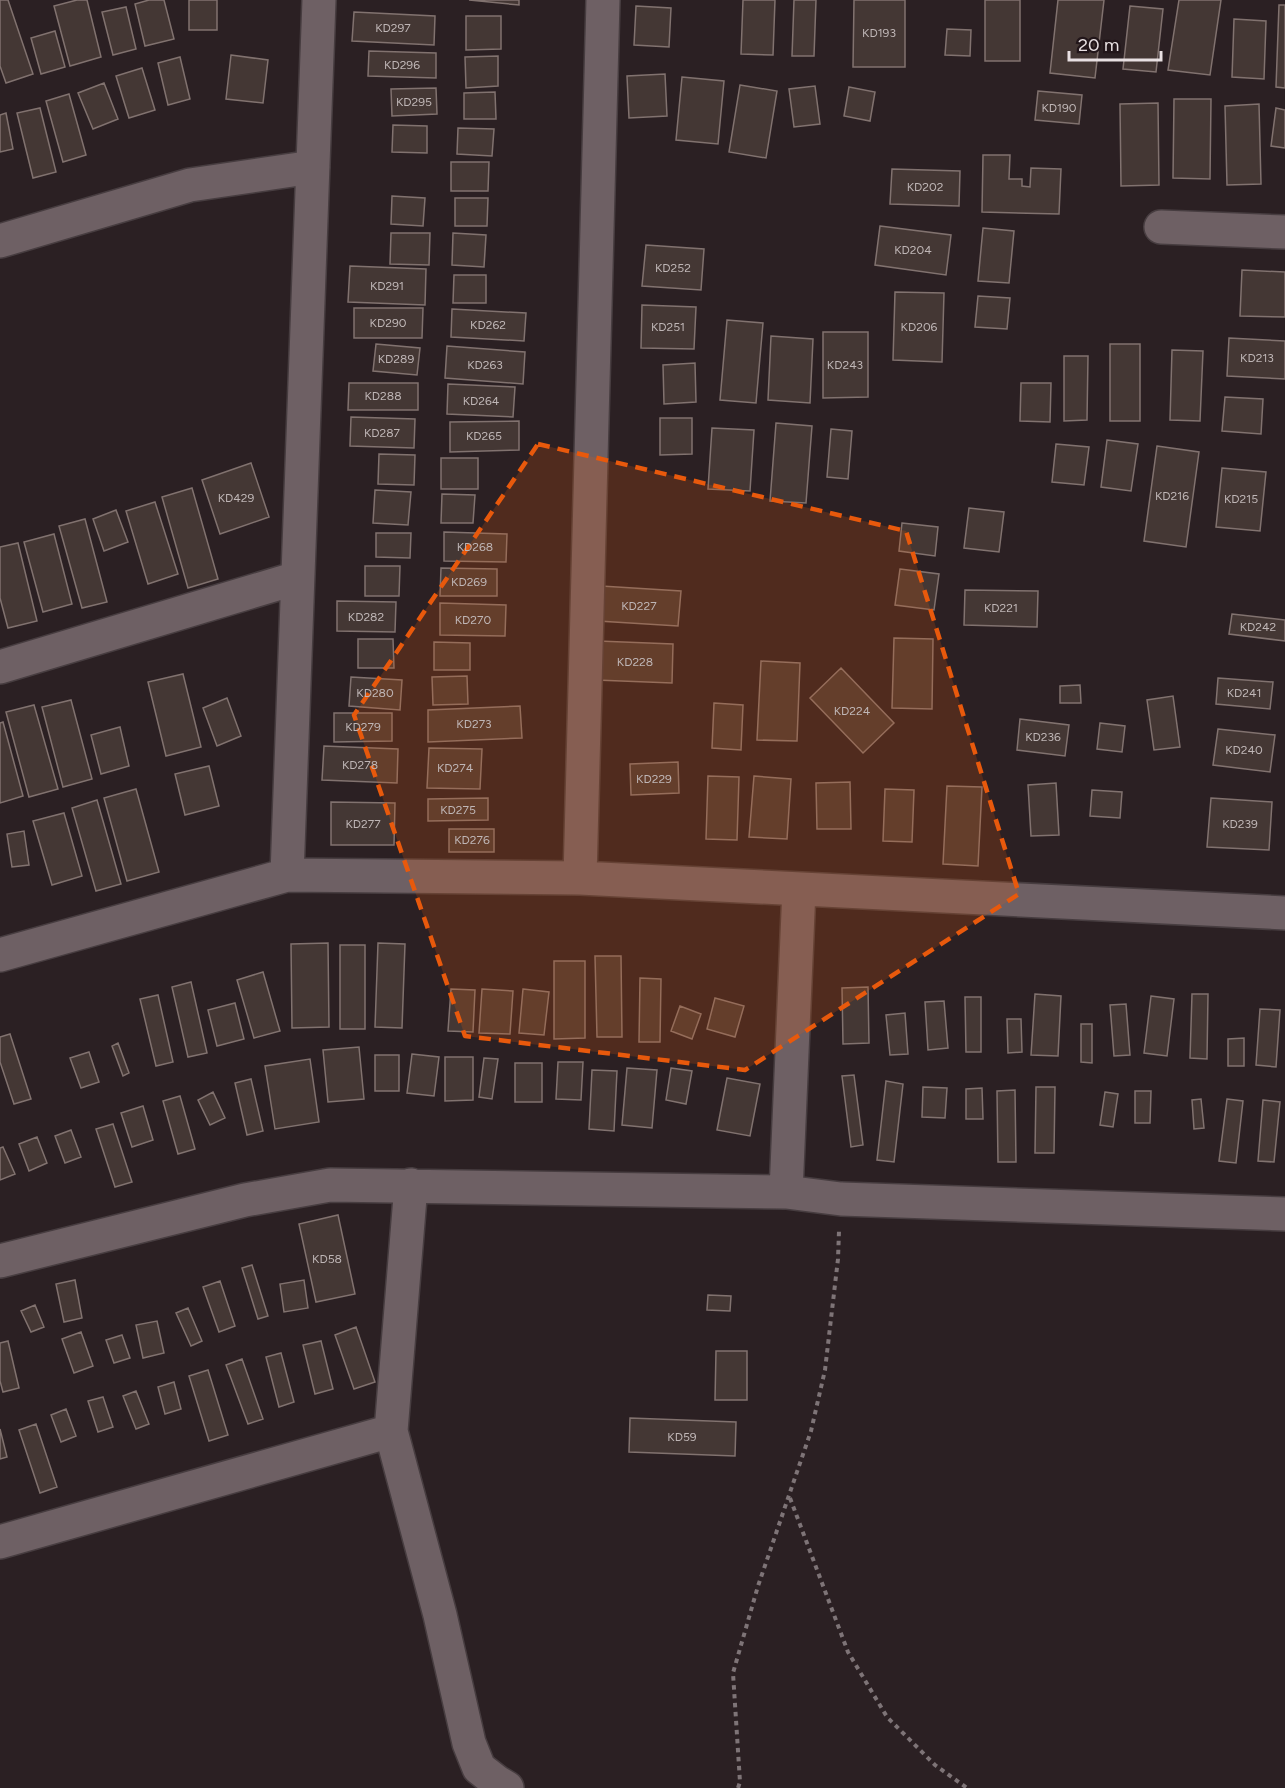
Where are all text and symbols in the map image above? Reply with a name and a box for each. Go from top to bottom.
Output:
house number: KD297 [375,21,411,35]
scale bar [1069,24,1160,62]
house number: KD193 [862,26,896,40]
text: 20 m [1078,34,1119,56]
house number: KD296 [384,58,420,72]
house number: KD295 [396,95,432,109]
house number: KD190 [1041,101,1077,115]
house number: KD202 [907,180,943,194]
house number: KD204 [894,243,932,257]
house number: KD252 [655,261,691,275]
house number: KD291 [370,279,404,293]
house number: KD290 [370,316,407,330]
house number: KD262 [470,318,506,332]
house number: KD251 [651,320,685,334]
house number: KD206 [901,320,938,334]
house number: KD213 [1240,351,1274,365]
house number: KD289 [378,352,414,366]
house number: KD263 [467,358,503,372]
house number: KD243 [827,358,863,372]
house number: KD288 [364,389,402,403]
house number: KD264 [463,394,500,408]
house number: KD287 [364,426,401,440]
house number: KD265 [466,429,502,443]
house number: KD216 [1155,489,1189,503]
house number: KD429 [218,491,254,505]
house number: KD215 [1224,492,1258,506]
house number: KD268 [457,540,493,554]
house number: KD269 [451,575,487,589]
house number: KD227 [621,599,657,613]
house number: KD221 [984,601,1018,615]
house number: KD282 [348,610,384,624]
house number: KD270 [455,613,492,627]
house number: KD242 [1240,620,1276,634]
house number: KD228 [617,655,653,669]
house number: KD280 [356,686,394,700]
house number: KD241 [1227,686,1261,700]
house number: KD224 [834,704,871,718]
house number: KD273 [456,717,492,731]
house number: KD279 [345,720,381,734]
house number: KD236 [1025,730,1061,744]
house number: KD240 [1225,743,1263,757]
house number: KD278 [342,758,378,772]
house number: KD274 [437,761,474,775]
house number: KD229 [636,772,672,786]
house number: KD275 [440,803,476,817]
house number: KD277 [345,817,381,831]
house number: KD239 [1222,817,1258,831]
house number: KD276 [454,833,490,847]
house number: KD58 [312,1252,342,1266]
house number: KD59 [667,1430,697,1444]

